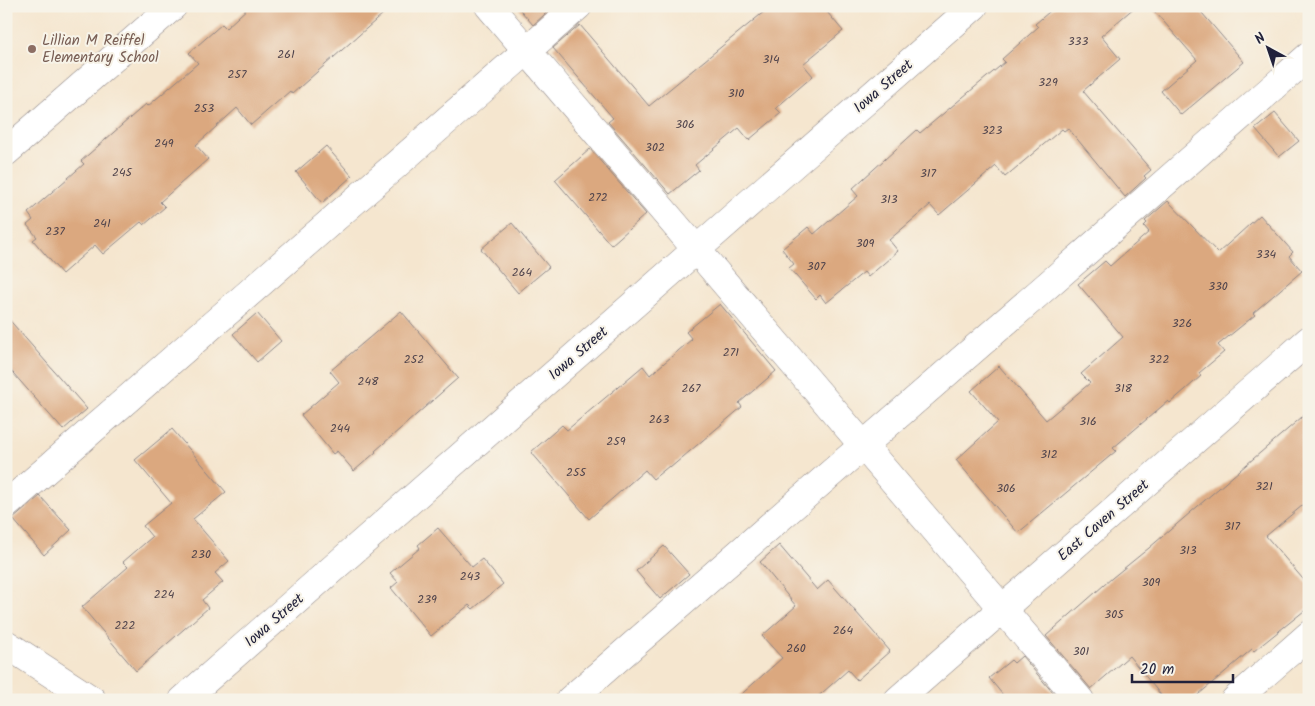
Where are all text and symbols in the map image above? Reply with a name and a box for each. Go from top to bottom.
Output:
north arrow [1242,22,1292,72]
text: N [1250,27,1271,50]
place label: Lillian M Reiffel Elementary School [42,29,159,70]
house number: 333 [1068,32,1088,51]
marker: Lillian M Reiffel Elementary School [26,43,38,55]
house number: 261 [277,45,295,64]
house number: 314 [762,50,780,69]
street label: Iowa Street [848,54,919,120]
house number: 257 [228,65,247,84]
house number: 329 [1038,73,1058,92]
house number: 310 [728,84,744,103]
house number: 253 [194,99,214,118]
house number: 306 [675,115,695,134]
house number: 323 [982,121,1002,140]
house number: 249 [154,134,174,153]
house number: 302 [645,138,665,157]
house number: 245 [112,163,134,182]
house number: 317 [920,164,937,183]
house number: 272 [588,188,608,207]
house number: 313 [880,190,898,209]
house number: 241 [93,214,111,233]
house number: 237 [45,222,65,241]
house number: 309 [856,234,874,253]
house number: 334 [1256,245,1277,264]
house number: 307 [807,257,826,276]
house number: 264 [512,263,533,282]
house number: 330 [1208,277,1228,296]
house number: 326 [1172,314,1192,333]
street label: Iowa Street [543,321,614,387]
house number: 271 [723,343,739,362]
house number: 252 [404,350,424,369]
house number: 322 [1149,350,1169,369]
house number: 248 [358,372,379,391]
house number: 267 [681,379,701,398]
house number: 318 [1114,379,1133,398]
house number: 263 [649,410,669,429]
house number: 316 [1079,412,1097,431]
house number: 244 [330,419,350,438]
house number: 259 [606,432,626,451]
house number: 312 [1040,445,1058,464]
house number: 255 [566,463,587,482]
street label: East Caven Street [1052,474,1155,568]
house number: 321 [1255,477,1273,496]
house number: 306 [996,479,1016,498]
house number: 317 [1224,517,1241,536]
house number: 313 [1179,541,1197,560]
house number: 230 [191,545,211,564]
house number: 243 [460,567,480,586]
house number: 309 [1142,573,1160,592]
house number: 224 [154,585,175,604]
street label: Iowa Street [239,588,310,654]
house number: 239 [417,590,437,609]
house number: 305 [1104,605,1125,624]
house number: 222 [115,616,135,635]
house number: 264 [833,621,854,640]
house number: 260 [786,639,806,658]
house number: 301 [1073,642,1090,661]
scale bar [1132,651,1234,683]
text: 20 m [1140,658,1174,682]

